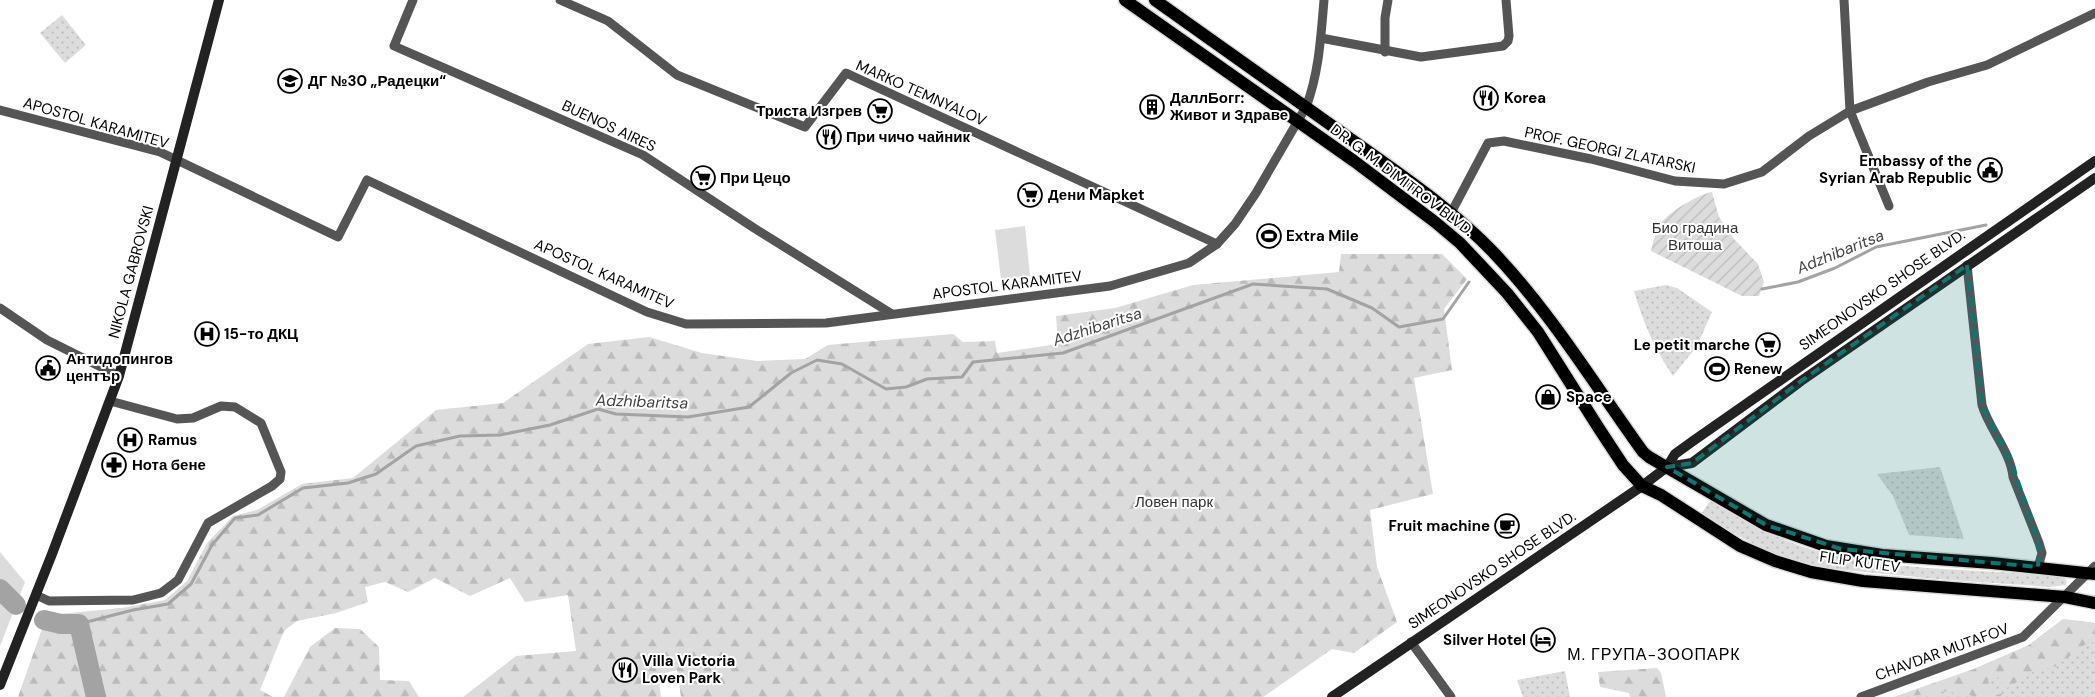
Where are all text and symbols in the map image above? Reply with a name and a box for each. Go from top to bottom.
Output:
street label: MARKO TEMNYALOV [853,55,989,131]
school or university icon: ДГ №30 „Радецки“ [277,68,303,94]
place label: ДГ №30 „Радецки“ [308,71,446,91]
restaurant icon: Korea [1473,85,1499,111]
place label: ДаллБогг: Живот и Здраве [1169,88,1288,125]
place label: Korea [1504,88,1546,108]
street label: APOSTOL KARAMITEV [21,93,171,153]
building icon: ДаллБогг: Живот и Здраве [1139,94,1165,120]
street label: BUENOS AIRES [559,95,660,157]
supermarket icon: Триста Изгрев [867,98,893,124]
place label: Триста Изгрев [756,101,862,121]
street label: DR. G. M. DIMITROV BLVD. [1326,119,1478,241]
street label: PROF. GEORGI ZLATARSKI [1523,122,1697,178]
restaurant icon: При чичо чайник [816,124,842,150]
place label: При чичо чайник [846,127,971,147]
place label: Embassy of the Syrian Arab Republic [1819,151,1972,188]
public building icon: Embassy of the Syrian Arab Republic [1977,157,2003,183]
supermarket icon: При Цецо [690,165,716,191]
place label: При Цецо [720,168,791,188]
supermarket icon: Дени Mapket [1017,182,1043,208]
place label: Дени Mapket [1048,185,1144,205]
street label: NIKOLA GABROVSKI [104,203,158,341]
park label: Био градина Витоша [1652,218,1739,255]
sports icon: Extra Mile [1256,223,1282,249]
water label: Adzhibaritsa [1792,224,1887,279]
street label: SIMEONOVSKO SHOSE BLVD. [1795,225,1969,355]
place label: Extra Mile [1286,226,1359,246]
street label: APOSTOL KARAMITEV [531,234,677,314]
street label: APOSTOL KARAMITEV [931,266,1083,304]
water label: Adzhibaritsa [1049,302,1145,351]
hospital icon: 15-то ДКЦ [194,321,220,347]
place label: 15-то ДКЦ [224,324,298,344]
supermarket icon: Le petit marche [1755,332,1781,358]
place label: Le petit marche [1634,335,1750,355]
place label: Антидопингов център [66,349,173,386]
public building icon: Антидопингов център [35,355,61,381]
sports icon: Renew [1704,356,1730,382]
place label: Renew [1734,359,1783,379]
shop icon: Space [1535,384,1561,410]
place label: Space [1566,387,1612,407]
water label: Adzhibaritsa [594,389,689,414]
hospital icon: Ramus [117,427,143,453]
place label: Ramus [148,430,197,450]
pharmacy icon: Нота бене [101,452,127,478]
place label: Нота бене [132,455,206,475]
park label: Ловен парк [1135,492,1213,512]
street label: SIMEONOVSKO SHOSE BLVD. [1404,506,1580,634]
cafe icon: Fruit machine [1494,513,1520,539]
place label: Fruit machine [1388,516,1490,536]
street label: FILIP KUTEV [1818,546,1902,578]
street label: CHAVDAR MUTAFOV [1872,619,2012,685]
hotel icon: Silver Hotel [1530,627,1556,653]
place label: Silver Hotel [1443,630,1526,650]
district label: М. ГРУПА-ЗООПАРК [1567,644,1741,665]
place label: Villa Victoria Loven Park [642,651,735,688]
restaurant icon: Villa Victoria Loven Park [612,657,638,683]

